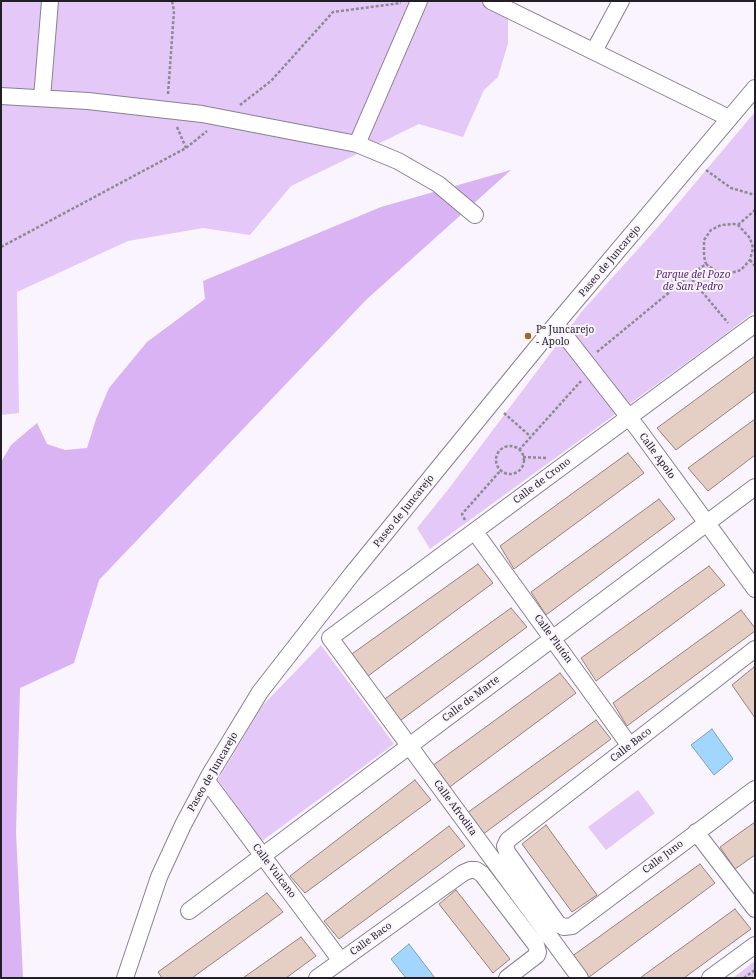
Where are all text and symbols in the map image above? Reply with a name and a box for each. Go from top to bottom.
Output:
street label: Paseo de Juncarejo [577,223,643,299]
park label: Parque del Pozo de San Pedro [656,269,730,292]
place label: Pº Juncarejo - Apolo [536,324,594,348]
marker: Pº Juncarejo - Apolo [523,331,533,341]
street label: Calle Apolo [636,431,678,481]
street label: Calle de Crono [511,455,573,507]
street label: Paseo de Juncarejo [371,472,437,550]
street label: Calle Plutón [531,612,575,666]
street label: Calle de Marte [440,674,502,724]
street label: Calle Baco [608,725,654,765]
street label: Paseo de Juncarejo [185,730,241,814]
street label: Calle Afrodita [431,778,479,838]
street label: Calle Juno [640,838,686,876]
street label: Calle Vulcano [250,841,298,901]
street label: Calle Baco [348,920,394,958]

